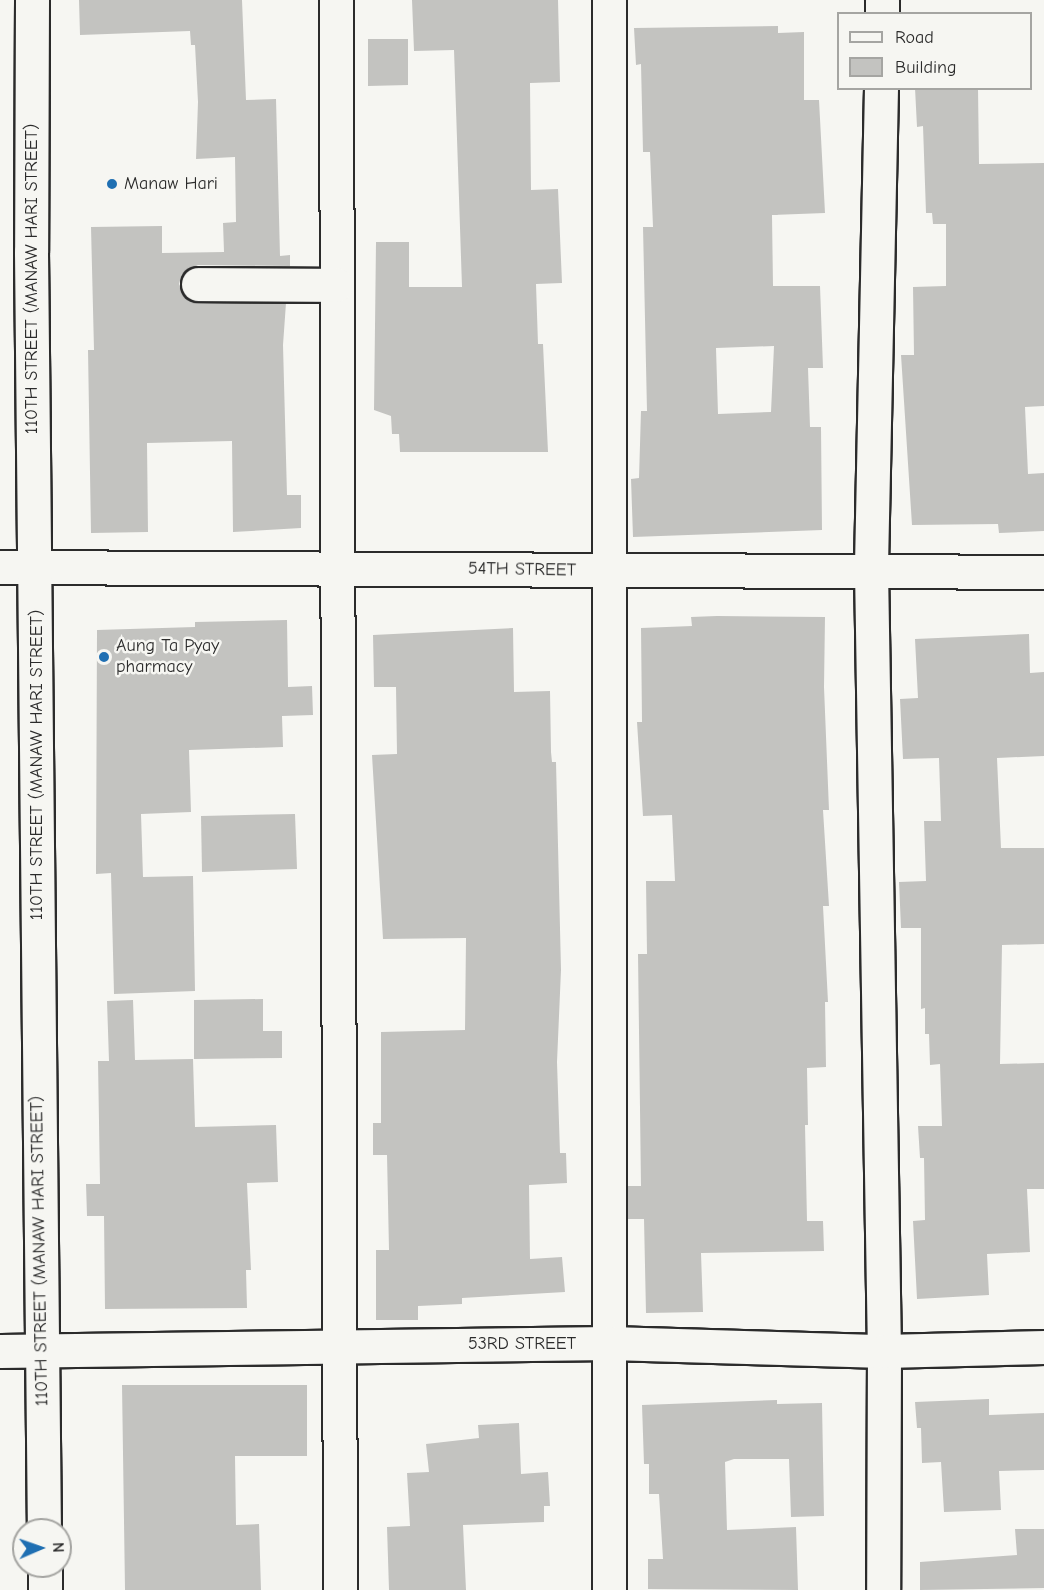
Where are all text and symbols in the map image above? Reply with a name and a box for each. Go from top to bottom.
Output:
legend [837,12,1032,90]
text: Road [895,27,934,48]
text: Building [895,57,957,78]
street label: 110TH STREET (MANAW HARI STREET) [21,124,43,434]
place label: Manaw Hari [124,173,218,195]
marker: Manaw Hari [105,177,119,191]
street label: 54TH STREET [468,558,576,582]
street label: 110TH STREET (MANAW HARI STREET) [26,610,48,920]
place label: Aung Ta Pyay pharmacy [116,636,219,678]
marker: Aung Ta Pyay pharmacy [97,650,111,664]
street label: 110TH STREET (MANAW HARI STREET) [26,1096,54,1406]
street label: 53RD STREET [468,1333,576,1355]
north arrow [12,1518,72,1578]
text: N [49,1542,67,1553]

